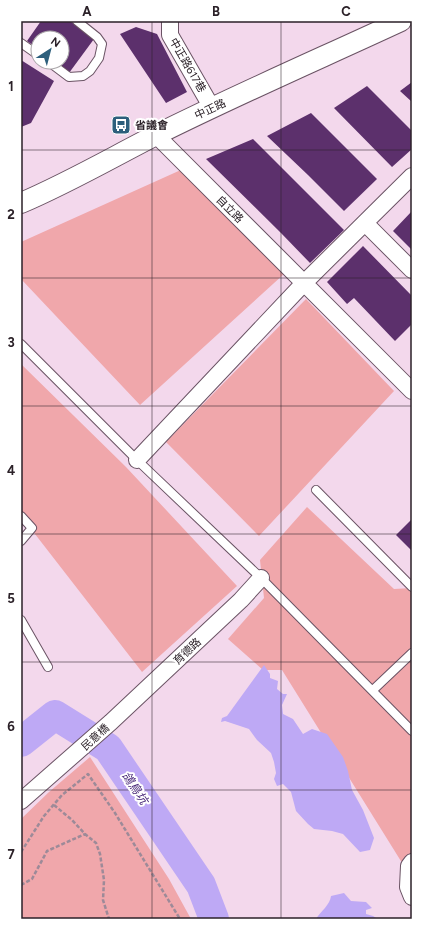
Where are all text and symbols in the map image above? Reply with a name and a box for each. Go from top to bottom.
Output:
text: A [82,4,92,19]
text: B [212,4,220,19]
text: C [341,4,351,19]
north arrow [30,30,70,70]
text: N [48,35,63,50]
street label: 中正路617巷 [167,36,208,95]
text: 1 [8,79,14,94]
street label: 中正路 [193,97,228,122]
bus stop icon: 省議會 [110,114,132,136]
place label: 省議會 [135,119,168,132]
street label: 自立路 [213,193,246,226]
text: 2 [7,207,15,222]
text: 3 [7,335,15,350]
text: 4 [7,463,15,478]
text: 5 [7,591,15,606]
street label: 育德路 [171,635,204,667]
text: 6 [7,719,15,734]
street label: 民意橋 [79,722,112,753]
water label: 鴿鳥坑 [119,769,152,808]
text: 7 [7,847,15,862]

